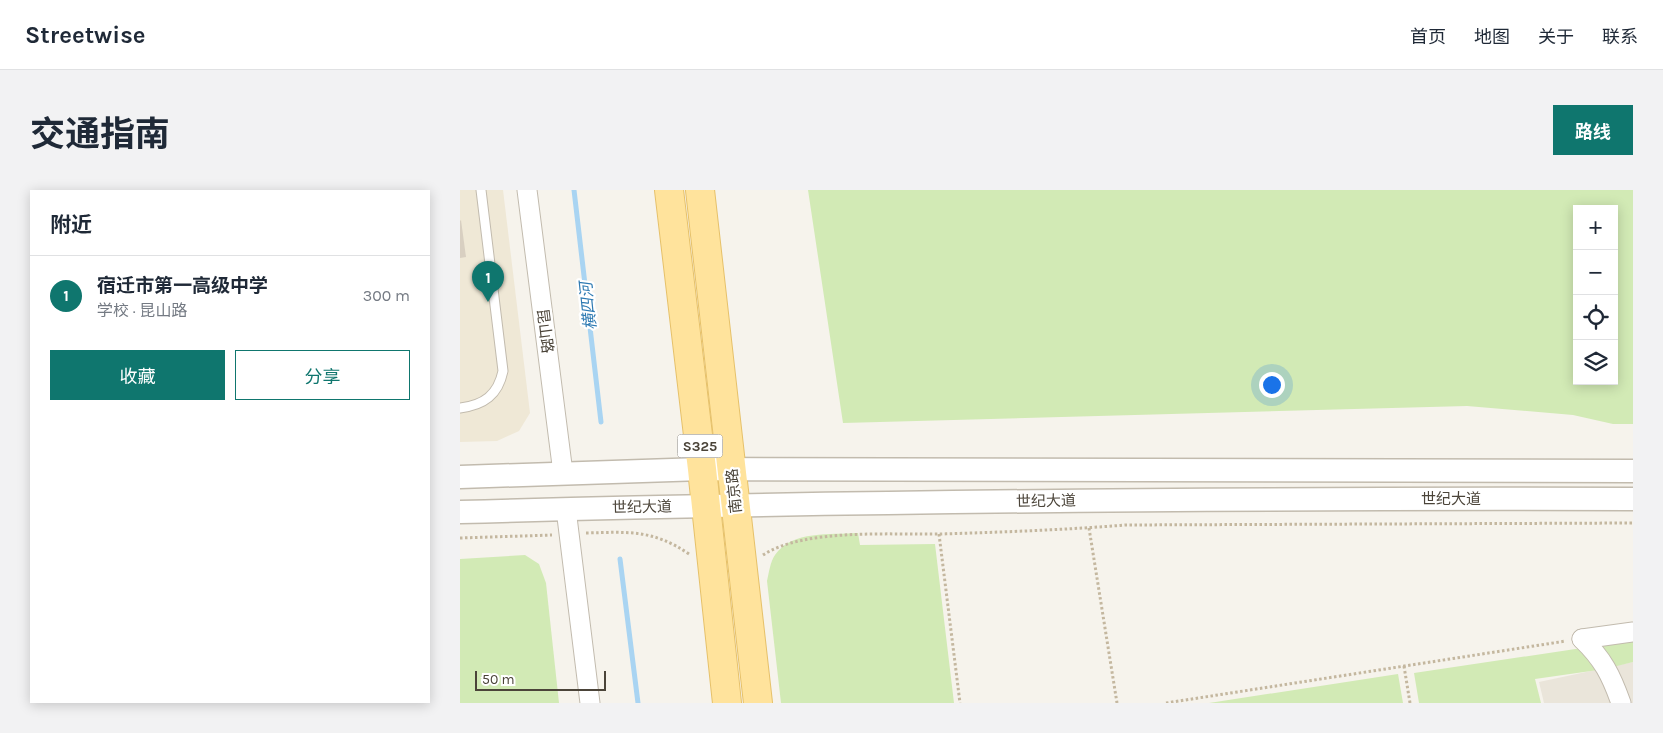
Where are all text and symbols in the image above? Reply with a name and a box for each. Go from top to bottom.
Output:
text: Streetwise [25,21,146,49]
text: 首页 [1410,26,1446,48]
text: 地图 [1474,26,1510,48]
text: 关于 [1538,26,1574,48]
text: 联系 [1602,26,1638,48]
button: 路线 [1553,105,1633,155]
text: 交通指南 [30,114,170,155]
map controls [1573,205,1618,385]
button: + [1573,205,1618,250]
text: 附近 [50,213,92,237]
button: − [1573,250,1618,295]
pin: 1 [472,261,504,302]
text: 宿迁市第一高级中学 [97,275,268,297]
water label: 横四河 [576,278,600,331]
text: 1 [63,286,69,305]
text: 300 m [363,286,410,305]
button: locate [1573,295,1618,340]
text: 学校 · 昆山路 [97,301,187,320]
street label: 昆山路 [533,308,557,354]
button: layers [1573,340,1618,385]
button: 收藏 [50,350,225,400]
button: 分享 [235,350,410,400]
your location [1259,372,1285,398]
road number: S325 [678,435,722,458]
street label: 南京路 [723,468,745,514]
street label: 世纪大道 [1421,490,1481,508]
street label: 世纪大道 [1016,491,1076,511]
street label: 世纪大道 [612,497,672,517]
scale bar [475,668,606,691]
text: 50 m [482,671,515,688]

